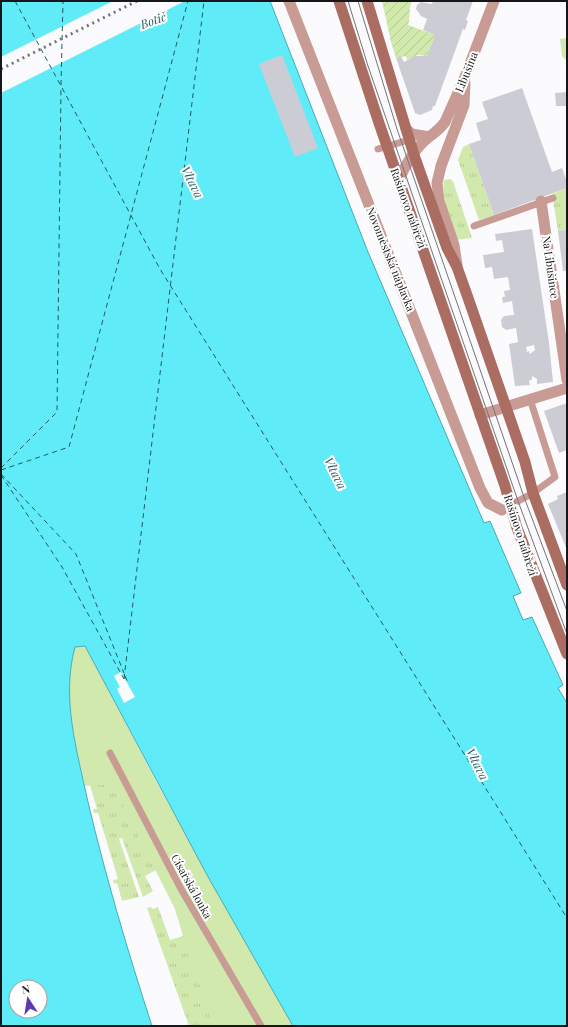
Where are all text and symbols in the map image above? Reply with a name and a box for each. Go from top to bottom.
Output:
water label: Botič [137,7,170,32]
street label: Libušina [451,49,481,94]
water label: Vltava [178,163,208,201]
street label: Rašínovo nábřeží [388,166,430,250]
street label: Novoměstská náplavka [363,205,419,314]
street label: Na Libušince [539,235,563,300]
water label: Vltava [321,454,351,492]
street label: Rašínovo nábřeží [501,493,541,577]
water label: Vltava [463,745,493,783]
street label: Císařská louka [168,851,216,921]
north arrow [8,979,48,1019]
text: N [20,981,31,997]

